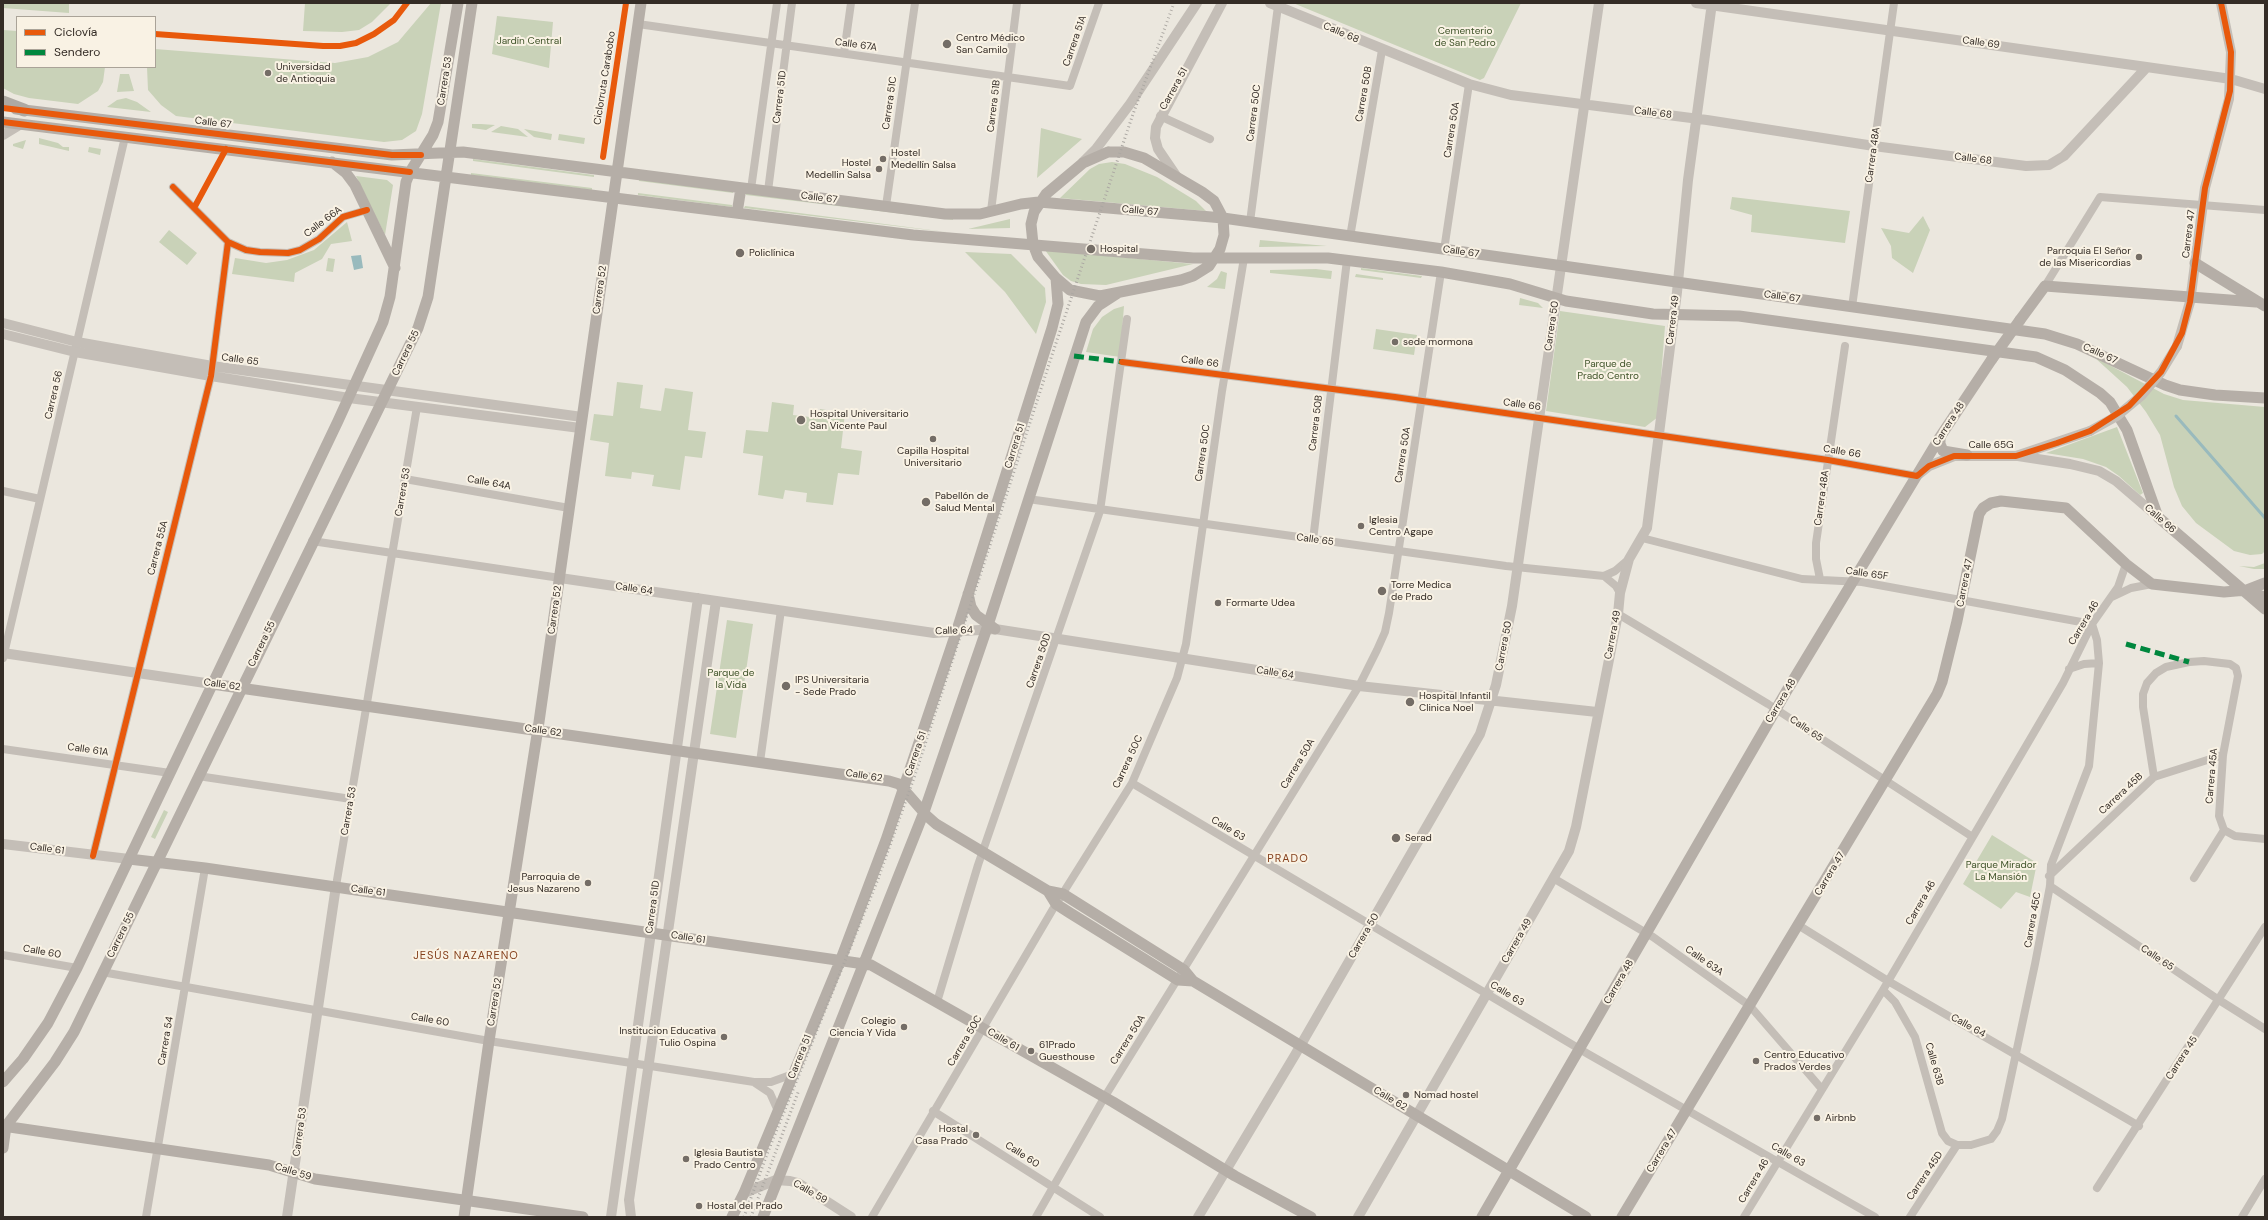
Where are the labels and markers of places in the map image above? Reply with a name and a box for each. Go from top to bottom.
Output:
place label: Centro Médico San Camilo [956,32,1025,56]
marker: Centro Médico San Camilo [941,38,953,50]
place label: Universidad de Antioquia [276,61,335,84]
marker: Universidad de Antioquia [263,68,273,78]
place label: Hostel Medellín Salsa [891,147,956,170]
marker: Hostel Medellín Salsa [878,154,888,164]
place label: Hostel Medellin Salsa [806,157,871,180]
marker: Hostel Medellin Salsa [874,164,884,174]
marker: Hospital [1085,243,1097,255]
place label: Hospital [1100,243,1138,255]
place label: Parroquia El Señor de las Misericordias [2039,245,2131,268]
marker: Policlínica [734,247,746,259]
place label: Policlínica [749,247,795,259]
marker: Parroquia El Señor de las Misericordias [2134,252,2144,262]
place label: sede mormona [1403,336,1473,348]
marker: sede mormona [1390,337,1400,347]
place label: Hospital Universitario San Vicente Paul [810,408,909,432]
marker: Hospital Universitario San Vicente Paul [795,414,807,426]
marker: Capilla Hospital Universitario [928,434,938,444]
place label: Capilla Hospital Universitario [897,445,969,468]
place label: Pabellón de Salud Mental [935,490,995,514]
marker: Pabellón de Salud Mental [920,496,932,508]
place label: Iglesia Centro Agape [1369,514,1433,538]
marker: Iglesia Centro Agape [1356,521,1366,531]
place label: Torre Medica de Prado [1391,579,1451,602]
marker: Torre Medica de Prado [1376,585,1388,597]
place label: Formarte Udea [1226,597,1295,609]
marker: Formarte Udea [1213,598,1223,608]
place label: IPS Universitaria - Sede Prado [795,674,869,698]
marker: IPS Universitaria - Sede Prado [780,680,792,692]
place label: Hospital Infantil Clinica Noel [1419,690,1491,714]
marker: Hospital Infantil Clinica Noel [1404,696,1416,708]
marker: Serad [1390,832,1402,844]
place label: Serad [1405,832,1432,844]
place label: Parroquia de Jesus Nazareno [508,871,580,894]
marker: Parroquia de Jesus Nazareno [583,878,593,888]
place label: Colegio Ciencia Y Vida [830,1015,896,1038]
marker: Colegio Ciencia Y Vida [899,1022,909,1032]
place label: Institucion Educativa Tulio Ospina [619,1025,716,1048]
marker: Institucion Educativa Tulio Ospina [719,1032,729,1042]
place label: 61Prado Guesthouse [1039,1039,1095,1062]
marker: 61Prado Guesthouse [1026,1046,1036,1056]
place label: Centro Educativo Prados Verdes [1764,1049,1845,1072]
marker: Centro Educativo Prados Verdes [1751,1056,1761,1066]
place label: Nomad hostel [1414,1089,1478,1101]
marker: Nomad hostel [1401,1090,1411,1100]
place label: Airbnb [1825,1112,1856,1124]
marker: Airbnb [1812,1113,1822,1123]
place label: Hostal Casa Prado [915,1123,968,1146]
marker: Hostal Casa Prado [971,1130,981,1140]
place label: Iglesia Bautista Prado Centro [694,1147,763,1170]
marker: Iglesia Bautista Prado Centro [681,1154,691,1164]
place label: Hostal del Prado [707,1200,783,1212]
marker: Hostal del Prado [694,1201,704,1211]

